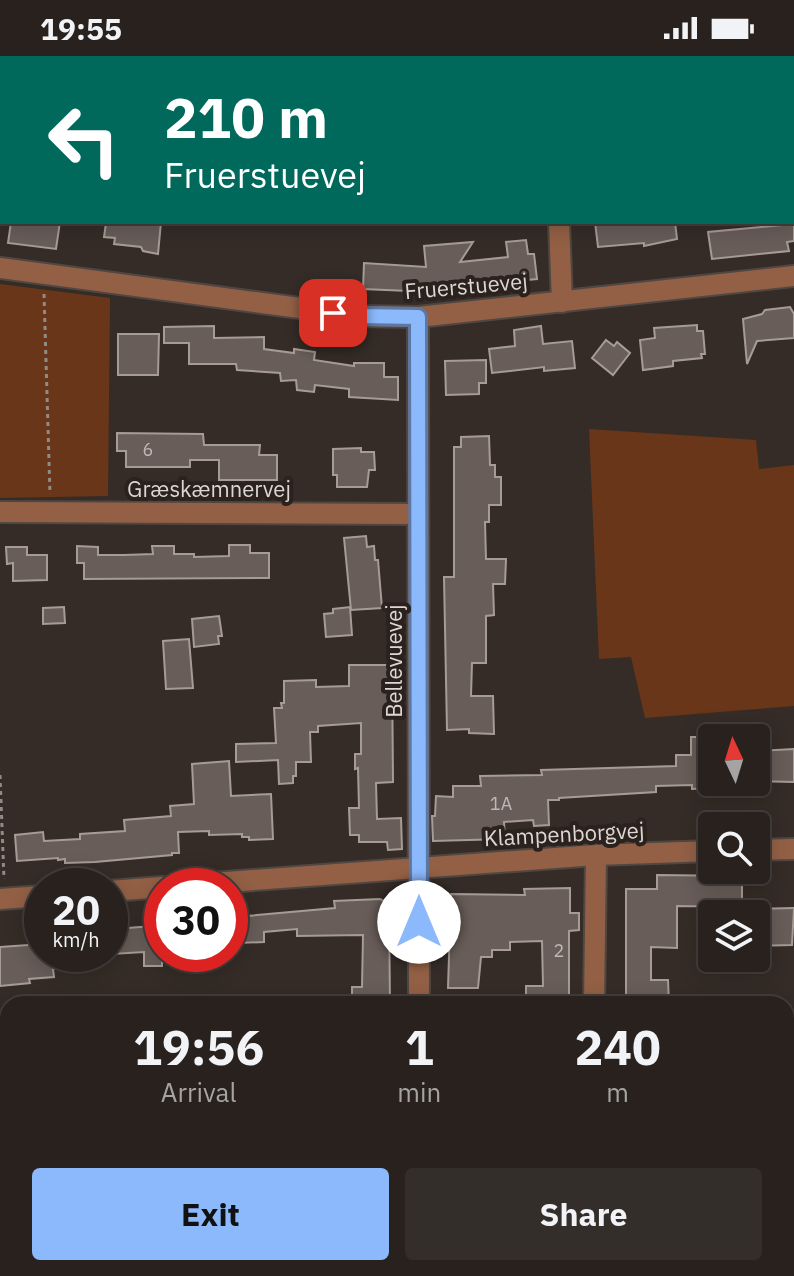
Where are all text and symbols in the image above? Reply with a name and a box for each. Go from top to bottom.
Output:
text: 19:55 [40,9,122,48]
text: 210 m [164,81,328,153]
icon: left [32,88,136,192]
text: Fruerstuevej [164,151,366,198]
street label: Fruerstuevej [403,266,529,305]
pin [299,279,367,347]
icon: arrive [311,291,355,335]
house number: 6 [143,438,153,461]
street label: Græskæmnervej [127,474,291,503]
street label: Bellevuevej [379,604,408,718]
north arrow [698,724,770,796]
map controls [698,724,770,972]
house number: 1A [490,792,513,815]
button: search [698,812,770,884]
street label: Klampenborgvej [483,815,645,852]
speed limit sign: 30 [144,868,248,972]
position arrow [377,880,461,964]
text: 20 [52,884,100,936]
button: layers [698,900,770,972]
text: km/h [52,926,100,953]
house number: 2 [554,939,564,962]
text: 19:56 [133,1016,264,1078]
text: 1 [405,1016,434,1078]
text: 240 [574,1016,661,1078]
text: Arrival [161,1075,237,1109]
text: min [397,1075,441,1109]
text: m [606,1075,629,1109]
button: Exit [32,1168,389,1260]
button: Share [405,1168,762,1260]

